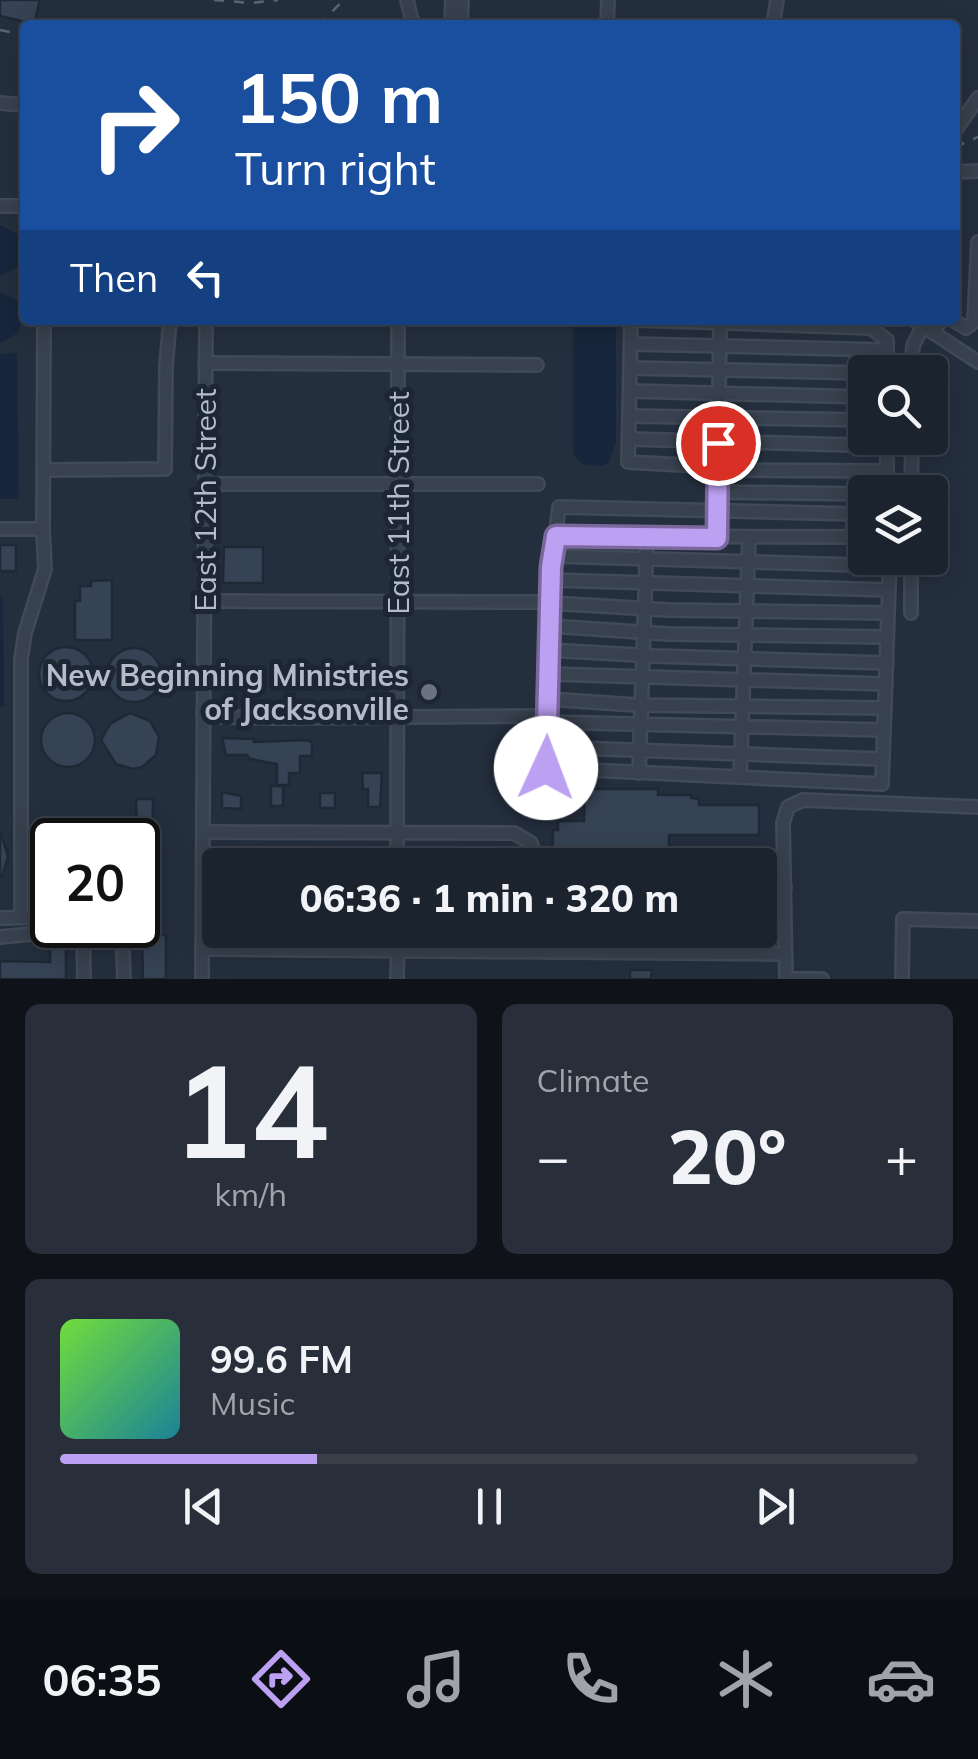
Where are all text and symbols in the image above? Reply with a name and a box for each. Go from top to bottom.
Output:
text: 150 m [235,53,443,141]
icon: right [70,60,200,190]
text: Turn right [235,140,436,196]
icon: left [178,250,233,305]
text: Then [70,254,158,302]
map controls [848,355,948,575]
button: search [848,355,948,455]
street label: East 12th Street [186,388,224,612]
street label: East 11th Street [379,391,417,615]
pin [676,401,761,486]
icon: arrive [691,416,746,471]
button: layers [848,475,948,575]
place label: New Beginning Ministries of Jacksonville [46,656,409,728]
marker: New Beginning Ministries of Jacksonville [418,681,440,703]
position arrow [494,716,598,820]
speed limit sign: 20 [30,818,160,948]
text: 06:36 · 1 min · 320 m [300,874,679,922]
text: 14 [173,1027,329,1191]
text: Climate [537,1060,649,1100]
text: 20° [668,1109,787,1203]
text: − [537,1122,570,1191]
text: + [885,1122,918,1191]
text: km/h [215,1174,287,1214]
text: 99.6 FM [210,1335,353,1383]
text: Music [210,1383,295,1423]
icon: previous [176,1479,231,1534]
icon: pause [462,1479,517,1534]
icon: next [748,1479,803,1534]
icon: directions [246,1644,316,1714]
icon: music [401,1644,471,1714]
icon: phone [556,1644,626,1714]
icon: climate [711,1644,781,1714]
icon: car [866,1644,936,1714]
text: 06:35 [42,1651,162,1707]

